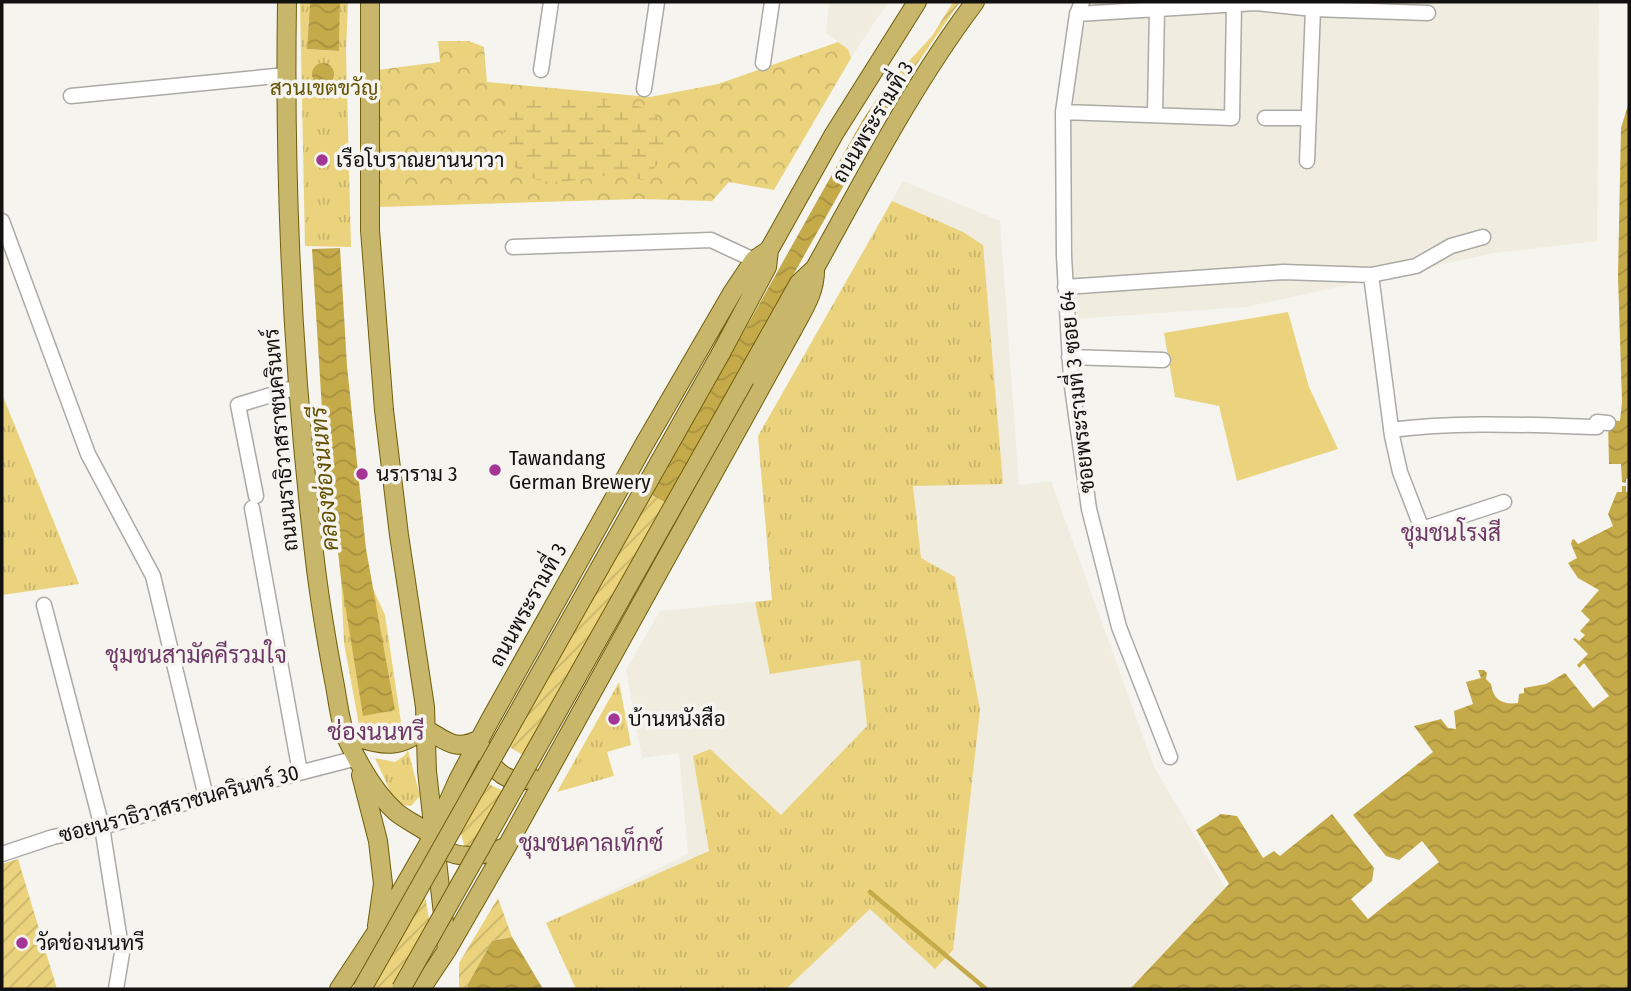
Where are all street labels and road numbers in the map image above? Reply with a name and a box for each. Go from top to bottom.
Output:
street label: ถนนพระรามที่ 3 [821,53,919,187]
street label: ซอยพระรามที่ 3 ซอย 64 [1047,290,1101,495]
street label: ถนนนราธิวาสราชนครินทร์ [257,327,304,553]
street label: ถนนพระรามที่ 3 [477,535,573,671]
street label: ซอยนราธิวาสราชนครินทร์ 30 [56,758,302,849]

